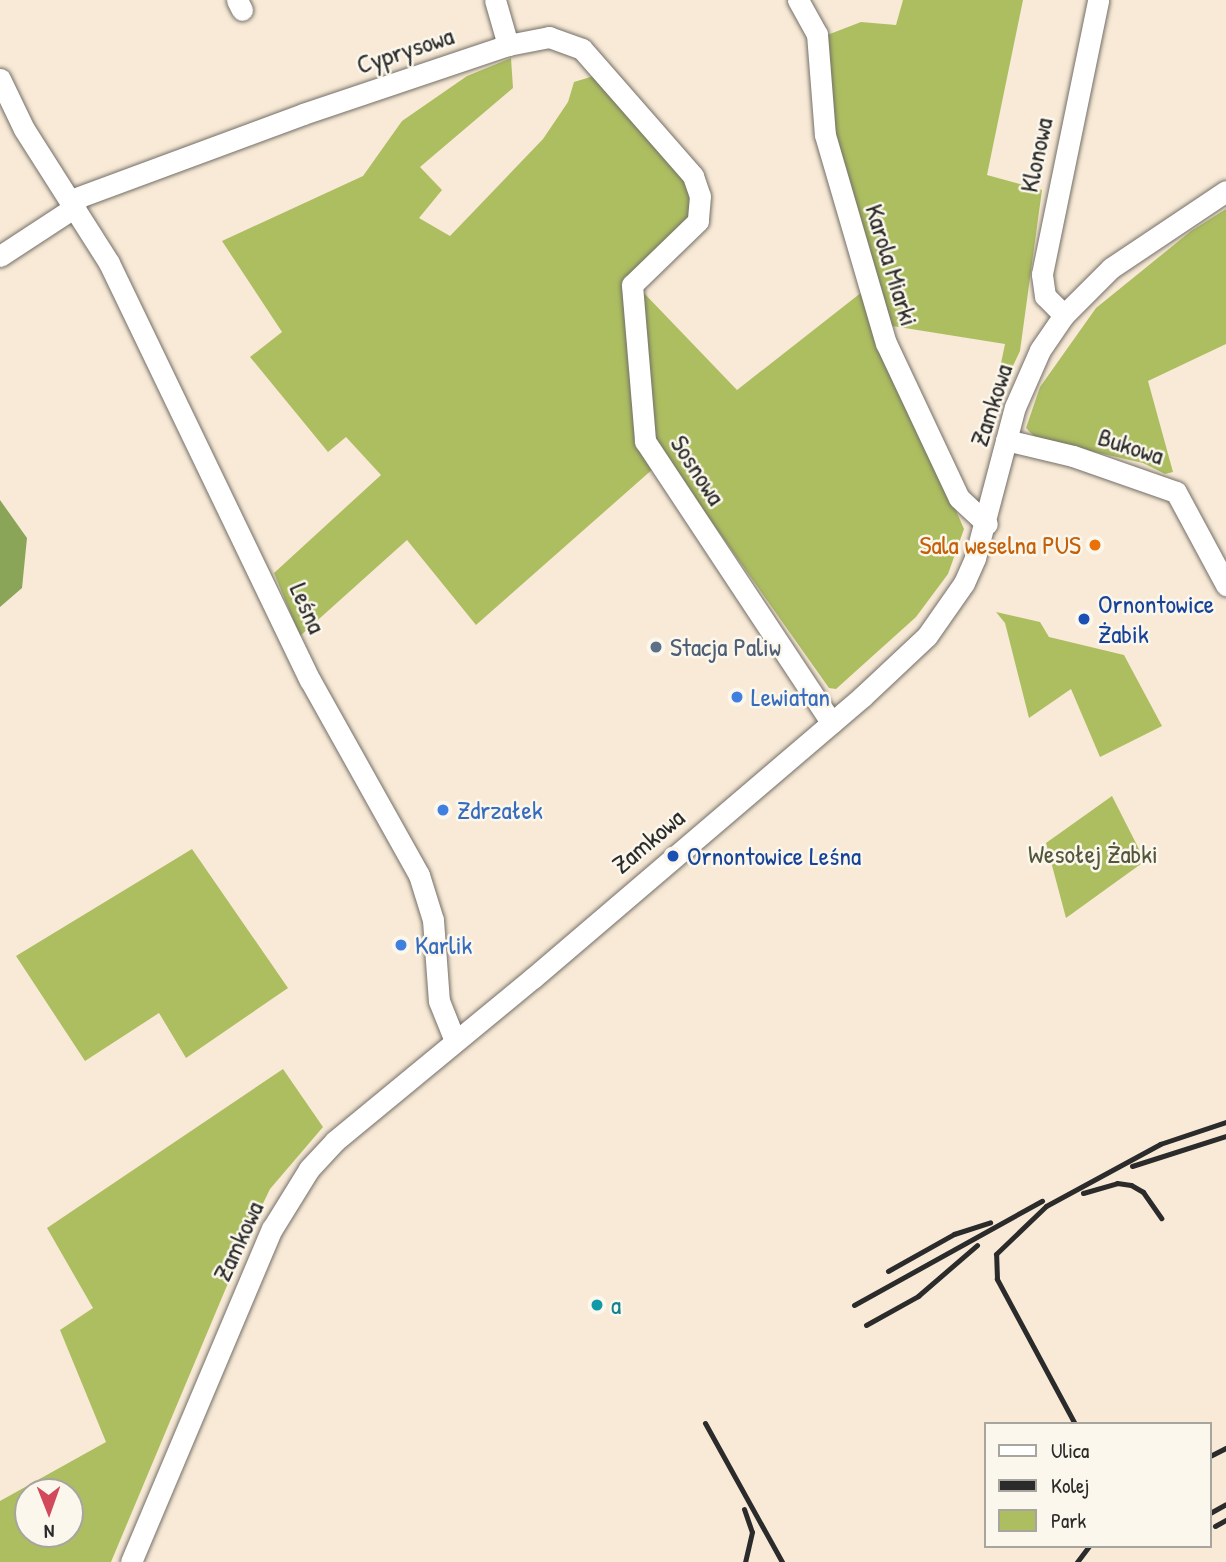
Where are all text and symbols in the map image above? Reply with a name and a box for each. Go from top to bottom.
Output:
street label: Cyprysowa [353,20,457,80]
street label: Klonowa [1013,115,1059,195]
street label: Karola Miarki [859,200,925,330]
street label: Zamkowa [963,360,1019,450]
street label: Bukowa [1094,421,1168,471]
street label: Sosnowa [664,429,732,511]
place label: Sala weselna PUS [919,529,1081,561]
marker: Sala weselna PUS [1087,537,1103,553]
street label: Leśna [283,578,333,638]
place label: Ornontowice Żabik [1098,588,1214,650]
marker: Ornontowice Żabik [1076,611,1092,627]
place label: Stacja Paliw [670,631,781,663]
marker: Stacja Paliw [648,639,664,655]
place label: Lewiatan [751,681,830,713]
marker: Lewiatan [729,689,745,705]
place label: Zdrzałek [457,794,543,826]
marker: Zdrzałek [435,802,451,818]
street label: Zamkowa [606,802,690,880]
park label: Wesołej Żabki [1028,838,1158,870]
place label: Ornontowice Leśna [687,840,861,872]
marker: Ornontowice Leśna [665,848,681,864]
place label: Karlik [415,929,472,961]
marker: Karlik [393,937,409,953]
street label: Zamkowa [206,1196,270,1286]
place label: a [611,1289,621,1321]
marker: a [589,1297,605,1313]
legend [984,1422,1212,1548]
text: Ulica [1051,1436,1089,1465]
text: Kolej [1051,1471,1089,1500]
north arrow [14,1478,84,1548]
text: Park [1051,1506,1086,1535]
text: N [44,1519,55,1545]

